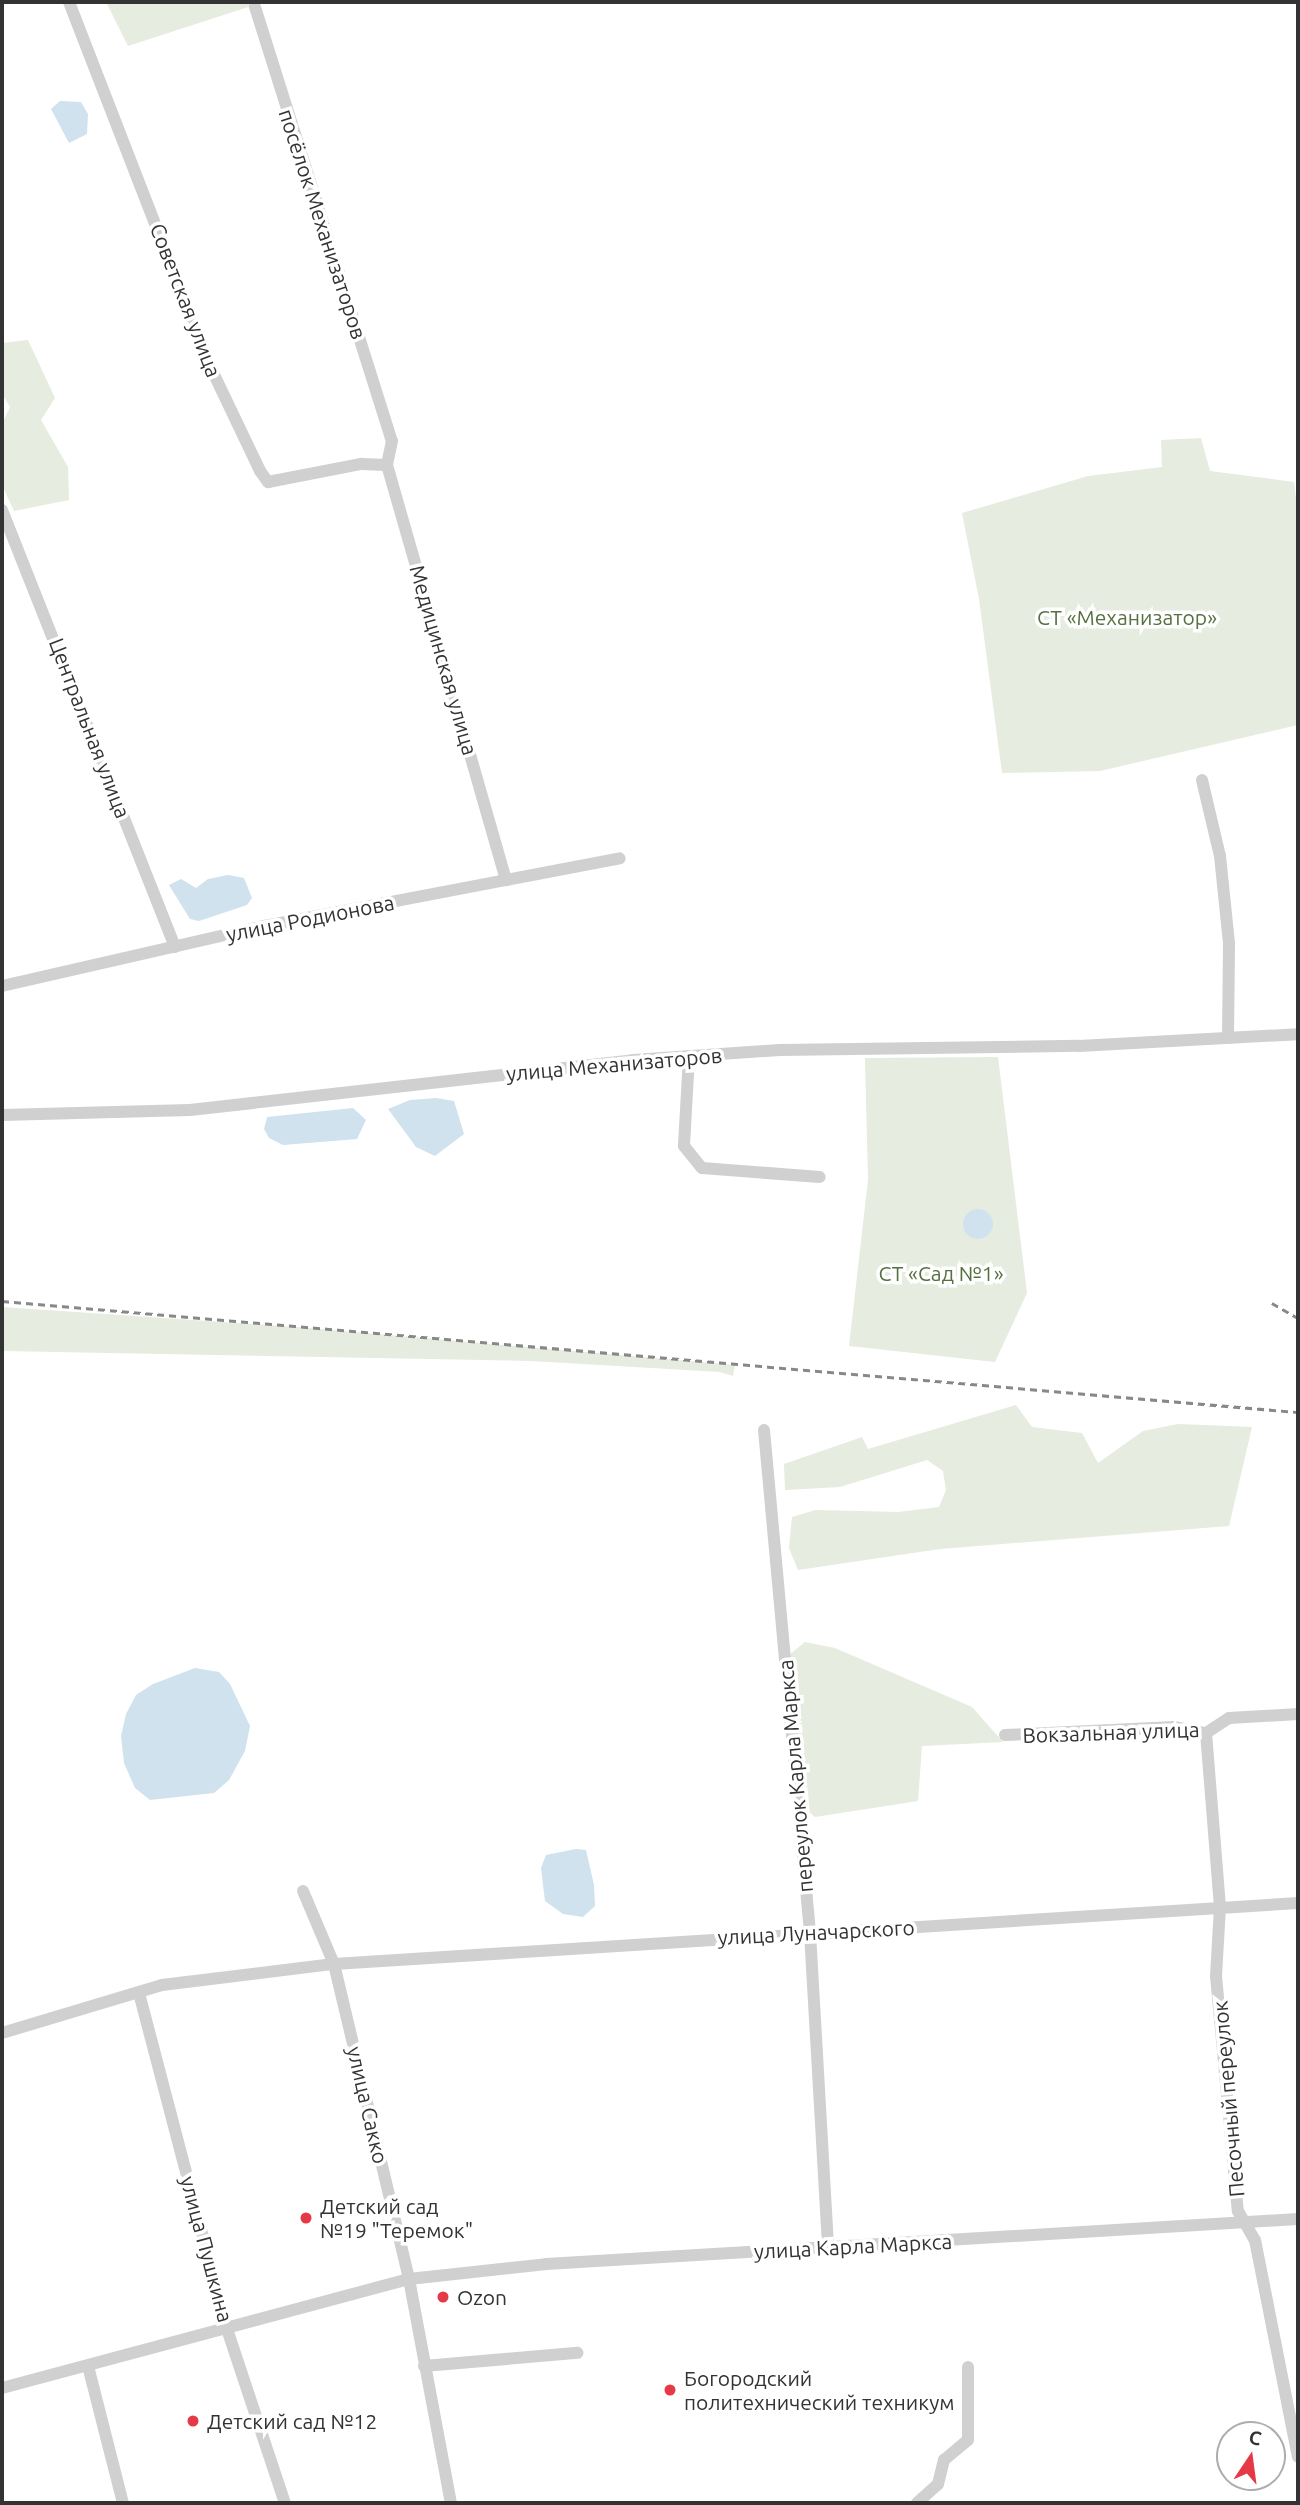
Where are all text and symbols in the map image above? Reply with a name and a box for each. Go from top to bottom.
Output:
street label: посёлок Механизаторов [274,106,372,342]
street label: Советская улица [145,220,227,380]
street label: Медицинская улица [405,562,483,758]
park label: СТ «Механизатор» [1037,604,1217,630]
street label: Центральная улица [44,634,136,822]
street label: улица Родионова [224,889,396,947]
street label: улица Механизаторов [505,1042,723,1086]
park label: СТ «Сад №1» [878,1260,1004,1286]
street label: переулок Карла Маркса [772,1659,818,1893]
street label: Вокзальная улица [1022,1716,1200,1748]
street label: улица Луначарского [717,1914,915,1950]
street label: Песочный переулок [1207,2000,1249,2198]
street label: улица Сакко [342,2044,394,2166]
street label: улица Пушкина [175,2173,239,2325]
place label: Детский сад №19 "Теремок" [320,2193,473,2243]
marker: Детский сад №19 "Теремок" [298,2210,314,2226]
street label: улица Карла Маркса [753,2228,953,2264]
place label: Ozon [457,2284,507,2310]
marker: Ozon [435,2289,451,2305]
place label: Богородский политехнический техникум [684,2365,955,2415]
marker: Богородский политехнический техникум [662,2382,678,2398]
place label: Детский сад №12 [207,2408,377,2434]
marker: Детский сад №12 [185,2413,201,2429]
north arrow [1216,2421,1286,2491]
text: С [1247,2425,1264,2450]

